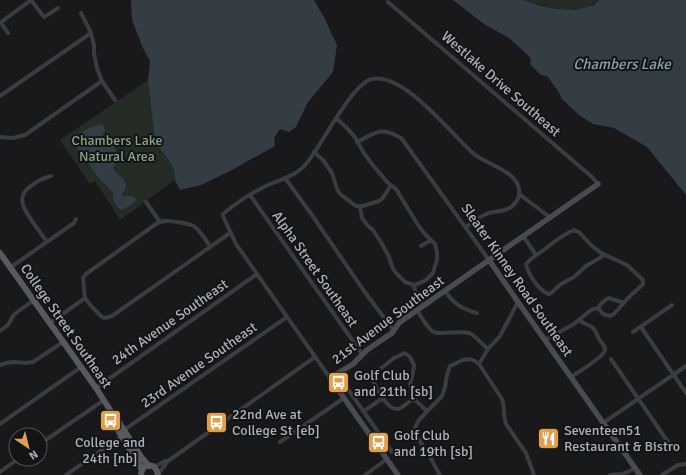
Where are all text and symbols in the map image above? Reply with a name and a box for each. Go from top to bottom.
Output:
street label: Westlake Drive Southeast [438,28,564,140]
water label: Chambers Lake [573,55,672,73]
park label: Chambers Lake Natural Area [71,132,163,165]
street label: Sleater Kinney Road Southeast [458,200,576,360]
street label: Alpha Street Southeast [269,208,362,330]
street label: College Street Southeast [17,261,115,392]
street label: 21st Avenue Southeast [328,272,448,368]
street label: 24th Avenue Southeast [109,275,231,369]
street label: 23rd Avenue Southeast [138,318,260,412]
place label: Golf Club and 21th [sb] [354,367,433,400]
bus stop icon: Golf Club and 21th [sb] [325,370,351,396]
place label: 22nd Ave at College St [eb] [232,406,320,439]
bus stop icon: College and 24th [nb] [97,407,123,433]
bus stop icon: 22nd Ave at College St [eb] [204,409,230,435]
place label: Seventeen51 Restaurant & Bistro [564,422,680,455]
restaurant icon: Seventeen51 Restaurant & Bistro [536,425,562,451]
north arrow [8,427,48,467]
place label: Golf Club and 19th [sb] [394,427,473,460]
bus stop icon: Golf Club and 19th [sb] [366,430,392,456]
place label: College and 24th [nb] [75,434,145,467]
text: N [27,447,40,462]

